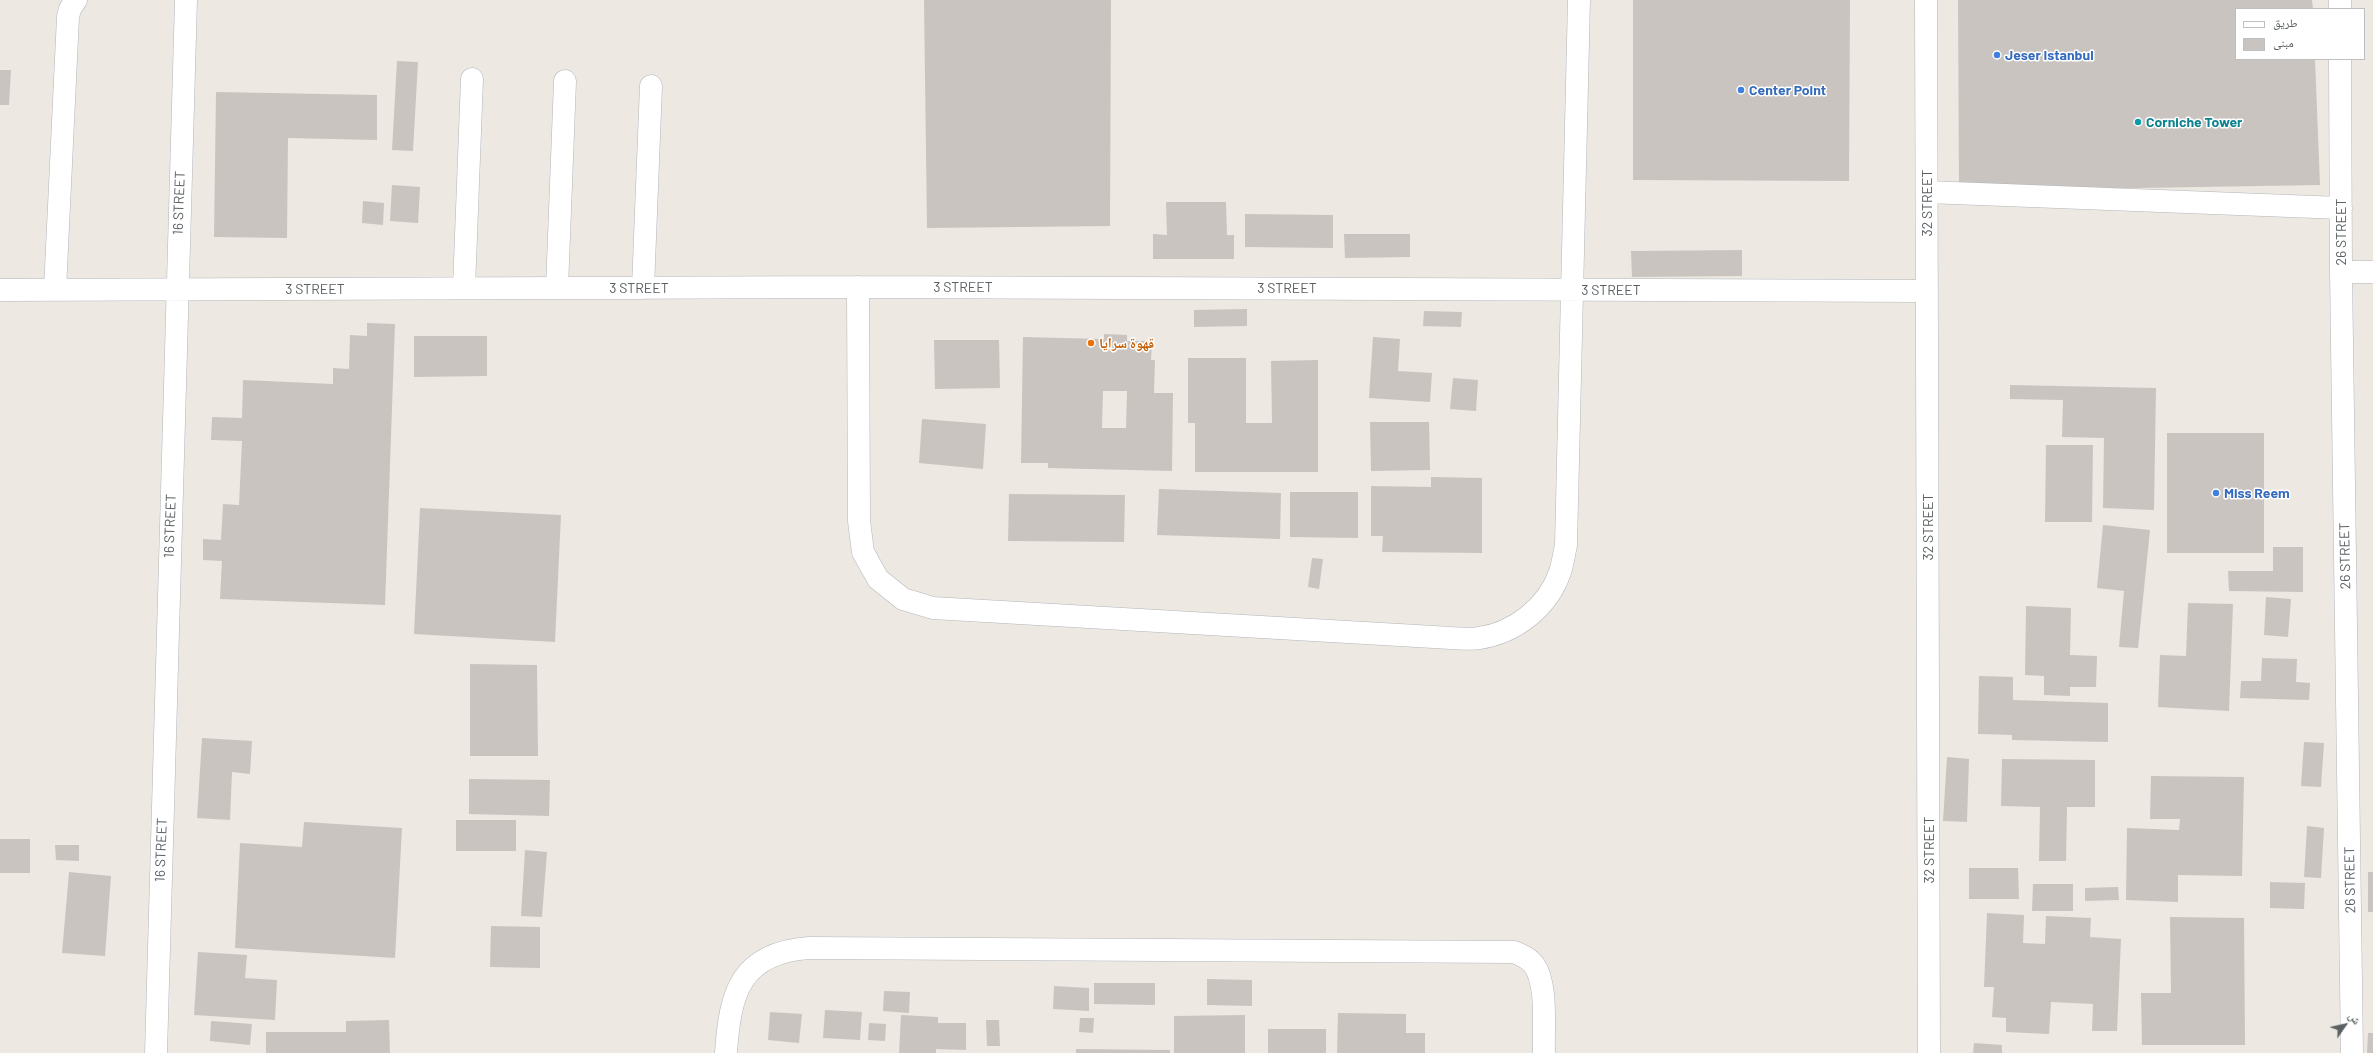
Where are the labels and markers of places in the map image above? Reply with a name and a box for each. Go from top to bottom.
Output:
place label: Jeser Istanbul [2005,47,2094,63]
marker: Jeser Istanbul [1992,50,2002,60]
place label: Center Point [1749,82,1826,98]
marker: Center Point [1736,85,1746,95]
place label: Corniche Tower [2146,114,2242,130]
marker: Corniche Tower [2133,117,2143,127]
place label: قهوة سرايا [1099,335,1154,351]
marker: قهوة سرايا [1086,338,1096,348]
place label: Miss Reem [2224,485,2290,501]
marker: Miss Reem [2211,488,2221,498]

